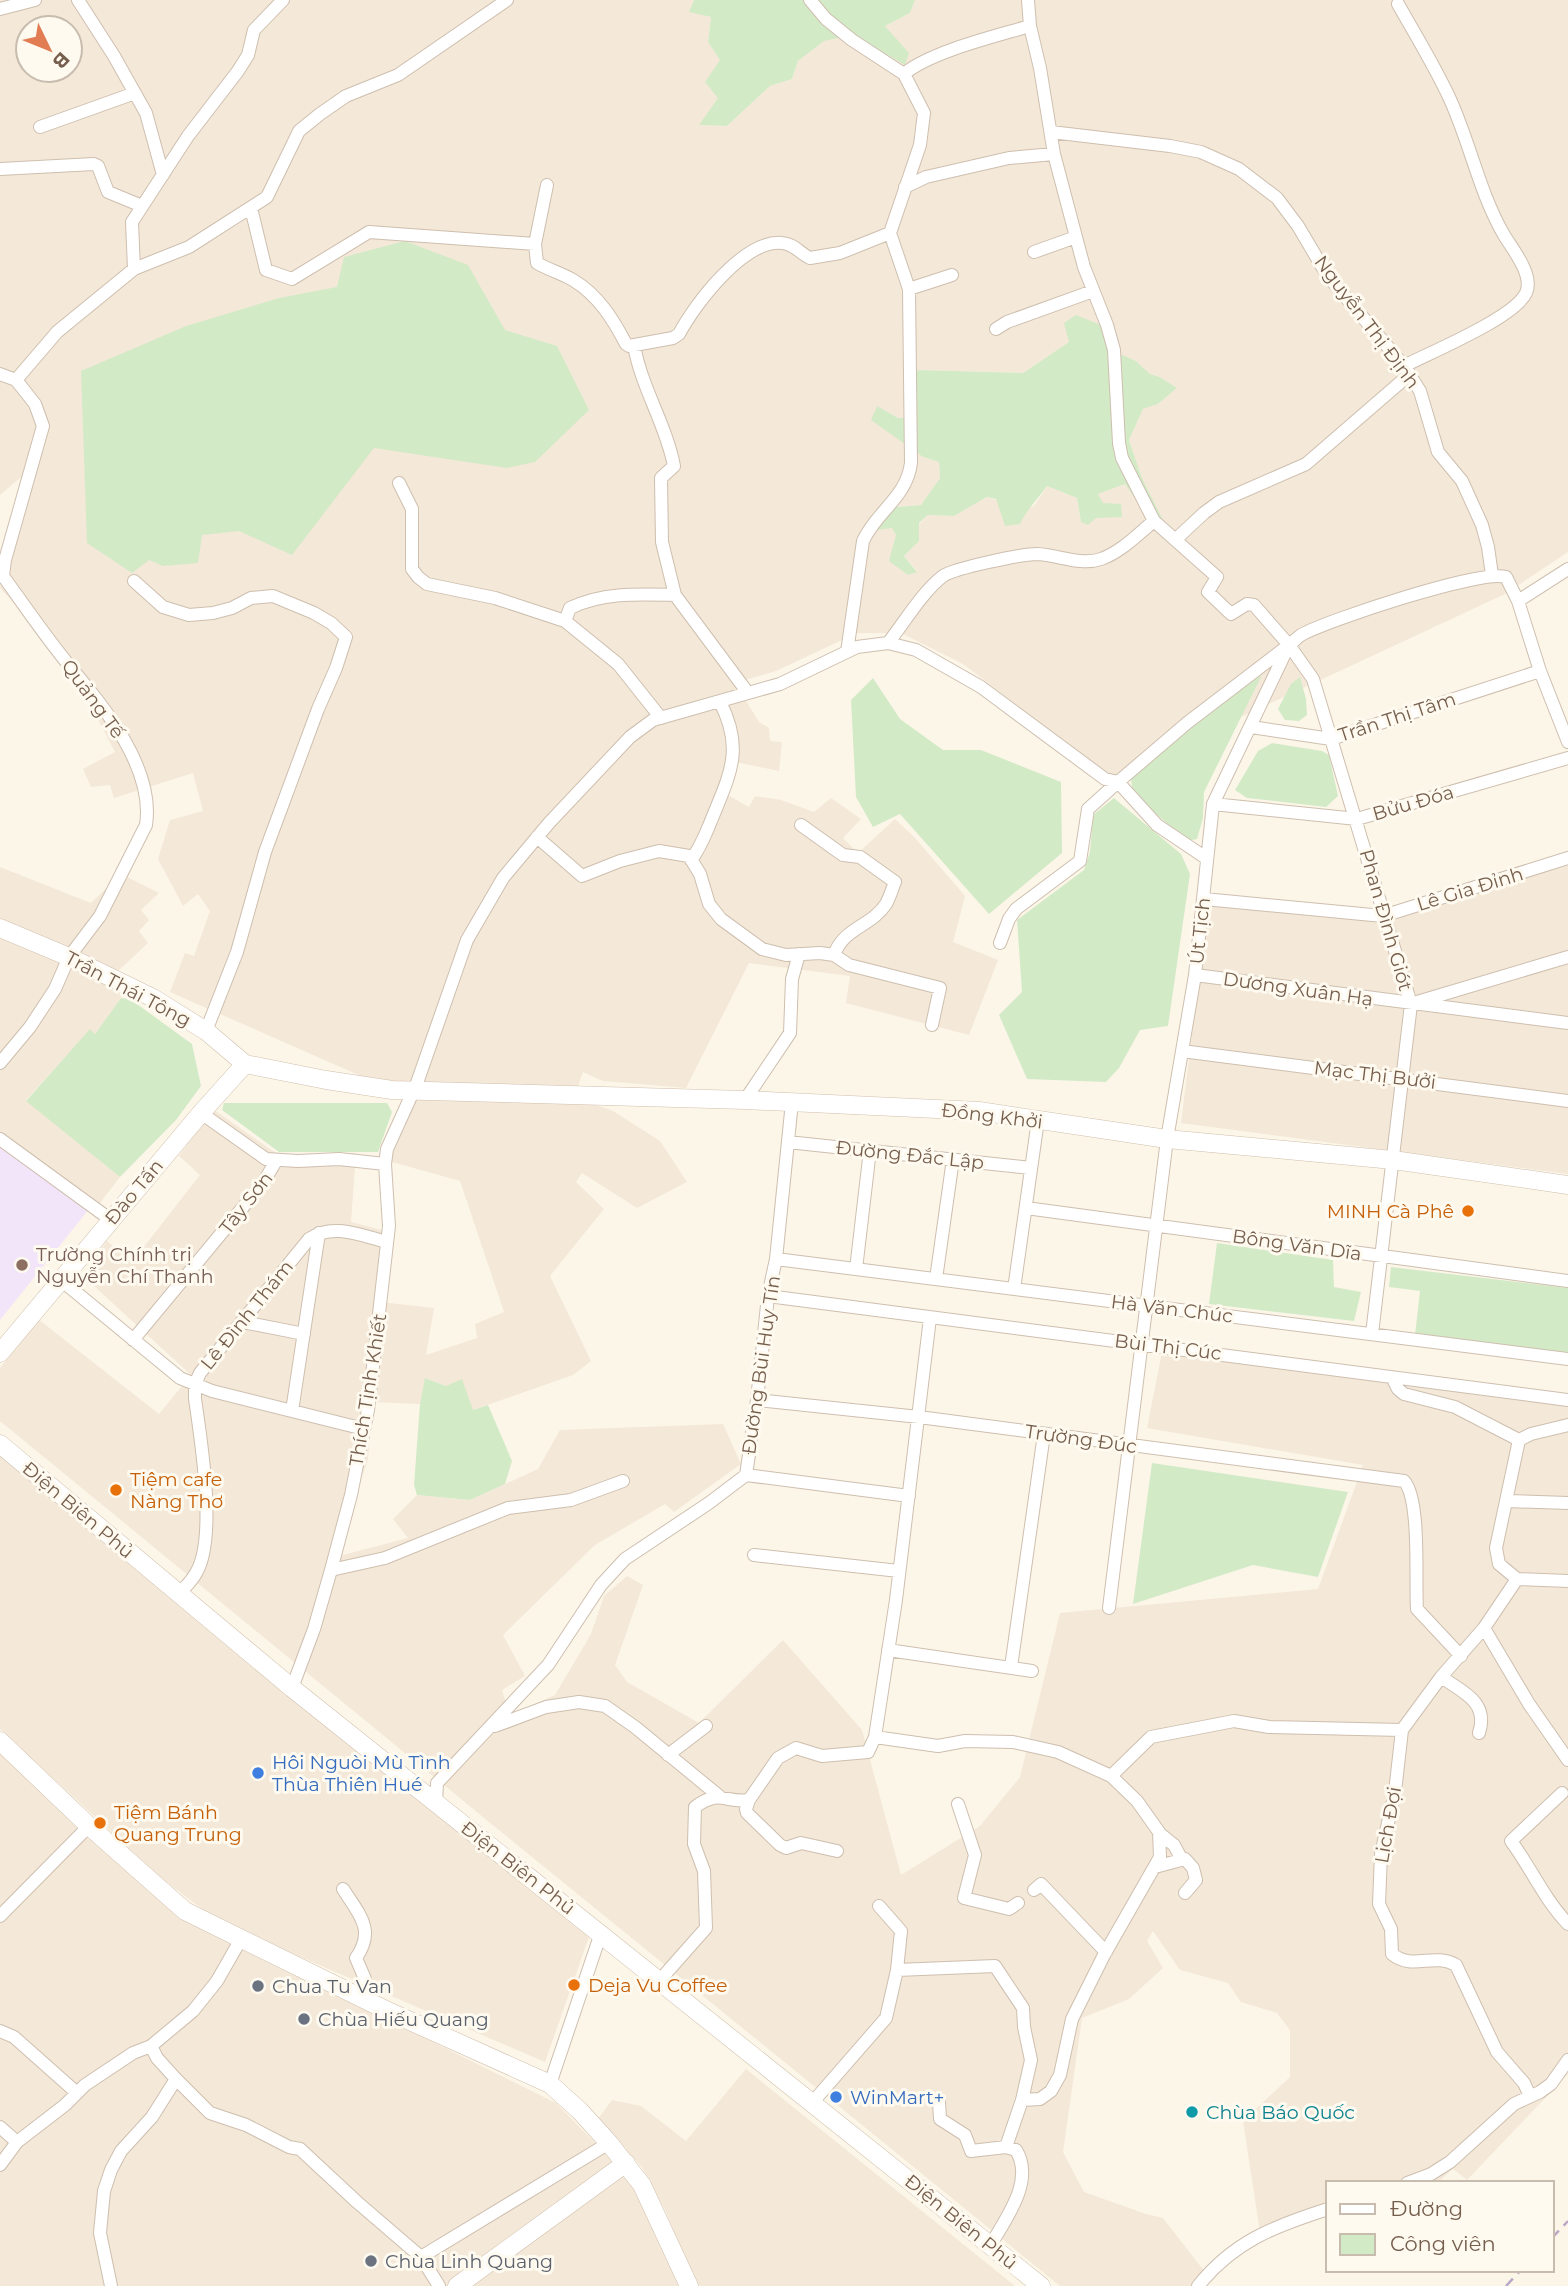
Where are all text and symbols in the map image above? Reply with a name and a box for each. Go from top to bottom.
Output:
north arrow [14,14,84,84]
text: B [48,47,74,73]
street label: Nguyễn Thị Định [1309,251,1425,393]
street label: Quảng Tế [57,655,130,743]
street label: Trần Thị Tâm [1335,687,1459,747]
street label: Bửu Đóa [1370,780,1456,826]
street label: Phan Đình Giót [1355,846,1417,994]
street label: Lê Gia Đỉnh [1414,862,1526,916]
street label: Út Tịch [1185,896,1215,966]
street label: Trần Thái Tông [61,946,195,1032]
street label: Dương Xuân Hạ [1221,967,1375,1011]
street label: Mạc Thị Bưởi [1313,1056,1437,1094]
street label: Đồng Khởi [940,1098,1044,1134]
street label: Đường Đắc Lập [835,1136,985,1174]
street label: Đào Tấn [100,1155,168,1229]
street label: Tây Sơn [214,1167,278,1239]
place label: MINH Cà Phê [1327,1200,1454,1223]
marker: MINH Cà Phê [1460,1203,1476,1219]
street label: Bông Văn Dĩa [1231,1225,1363,1265]
place label: Trường Chính trị Nguyễn Chí Thanh [36,1243,214,1288]
street label: Lê Đình Thám [196,1256,298,1374]
marker: Trường Chính trị Nguyễn Chí Thanh [14,1257,30,1273]
street label: Đường Bùi Huy Tín [737,1274,785,1456]
street label: Hà Văn Chúc [1110,1290,1234,1328]
street label: Thích Tịnh Khiết [345,1312,391,1468]
street label: Bùi Thị Cúc [1113,1329,1223,1365]
street label: Trường Đúc [1024,1420,1138,1458]
street label: Điện Biên Phủ [18,1457,138,1563]
place label: Tiệm cafe Nàng Thơ [130,1468,223,1513]
marker: Tiệm cafe Nàng Thơ [108,1482,124,1498]
place label: Hôi Nguòi Mù Tình Thùa Thiên Hué [272,1751,451,1796]
marker: Hôi Nguòi Mù Tình Thùa Thiên Hué [250,1765,266,1781]
street label: Lịch Đợi [1370,1785,1406,1865]
place label: Tiệm Bánh Quang Trung [114,1801,242,1846]
marker: Tiệm Bánh Quang Trung [92,1815,108,1831]
street label: Điện Biên Phủ [456,1816,580,1920]
place label: Deja Vu Coffee [588,1974,728,1997]
place label: Chua Tu Van [272,1975,392,1998]
marker: Deja Vu Coffee [566,1977,582,1993]
marker: Chua Tu Van [250,1978,266,1994]
place label: Chùa Hiếu Quang [318,2008,489,2031]
marker: Chùa Hiếu Quang [296,2011,312,2027]
place label: WinMart+ [850,2086,944,2109]
marker: WinMart+ [828,2089,844,2105]
place label: Chùa Báo Quốc [1206,2101,1355,2124]
marker: Chùa Báo Quốc [1184,2104,1200,2120]
street label: Điện Biên Phủ [900,2170,1022,2274]
legend [1326,2181,1554,2272]
text: Đường [1390,2196,1463,2221]
text: Công viên [1390,2231,1496,2256]
place label: Chùa Linh Quang [385,2250,553,2273]
marker: Chùa Linh Quang [363,2253,379,2269]

